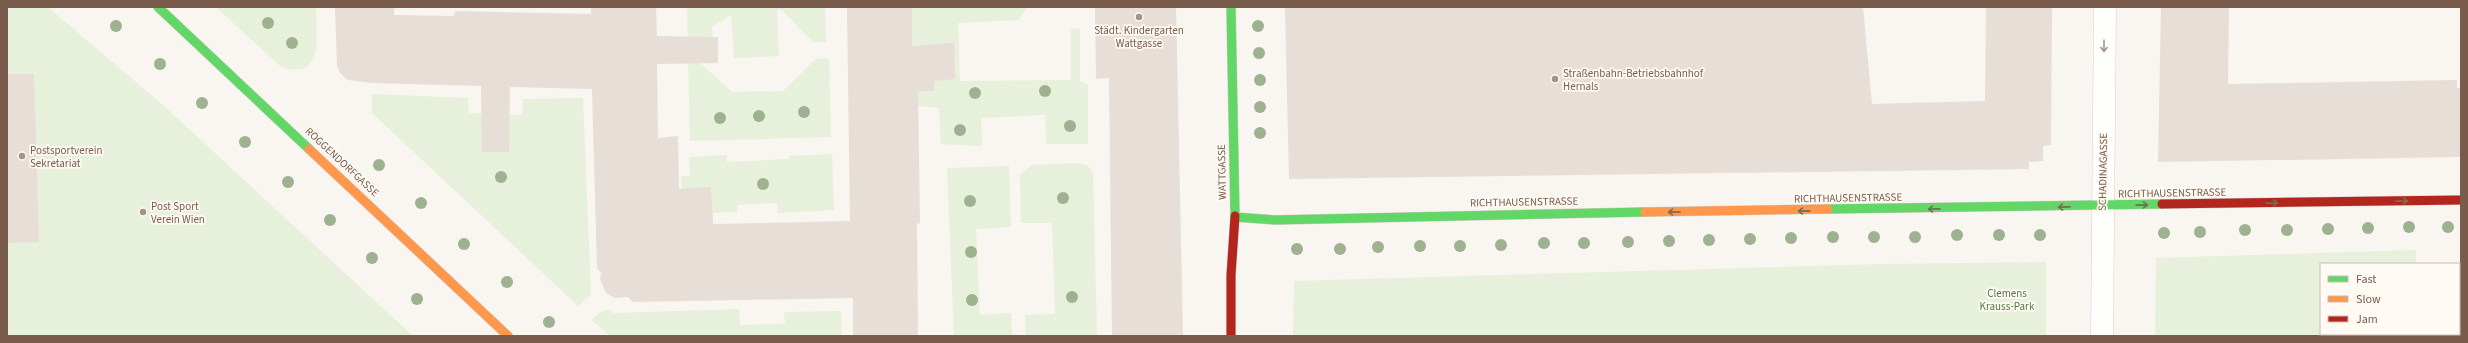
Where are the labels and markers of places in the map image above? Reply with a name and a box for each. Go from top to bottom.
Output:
marker: Städt. Kindergarten Wattgasse [1134,12,1144,22]
place label: Städt. Kindergarten Wattgasse [1094,23,1184,51]
place label: Straßenbahn-Betriebsbahnhof Hernals [1563,66,1704,94]
marker: Straßenbahn-Betriebsbahnhof Hernals [1550,74,1560,84]
place label: Postsportverein Sekretariat [30,143,103,171]
marker: Postsportverein Sekretariat [17,151,27,161]
place label: Post Sport Verein Wien [151,199,205,227]
marker: Post Sport Verein Wien [138,207,148,217]

